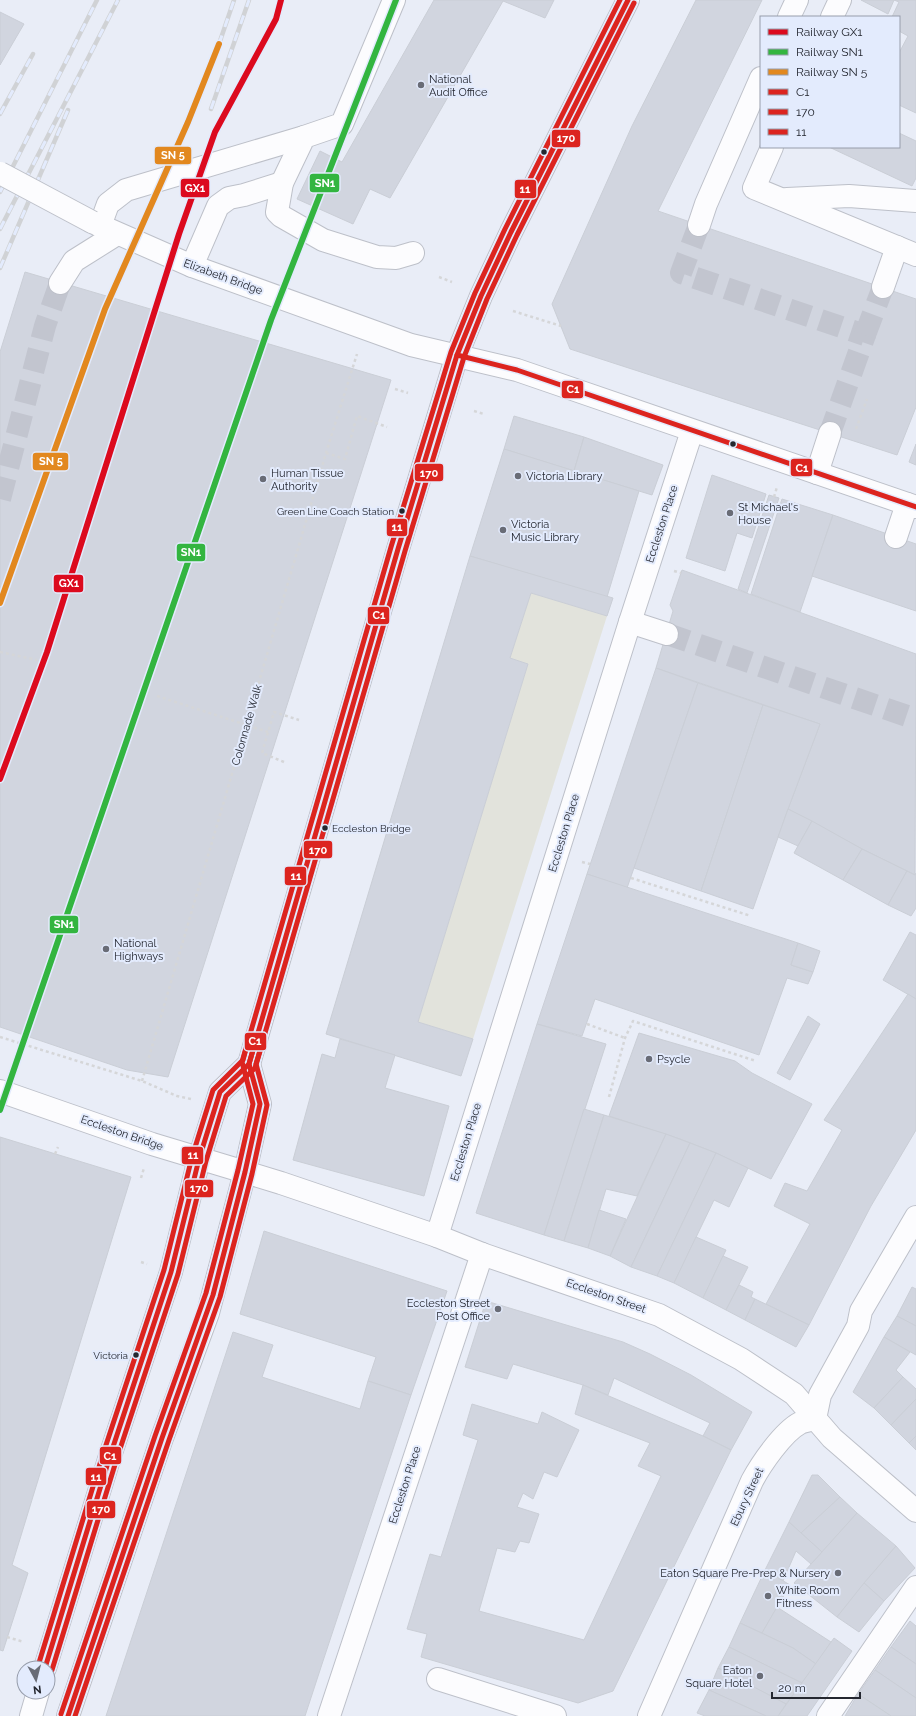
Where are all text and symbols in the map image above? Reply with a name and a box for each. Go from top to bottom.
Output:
legend [760,16,900,148]
text: Railway GX1 [796,25,862,39]
text: Railway SN1 [796,45,863,59]
text: Railway SN 5 [796,65,868,79]
place label: National Audit Office [429,73,488,99]
marker: National Audit Office [416,80,426,90]
text: C1 [796,85,809,99]
text: 170 [796,105,815,119]
text: 11 [796,125,806,139]
line badge: 170 [551,129,581,148]
text: 170 [557,132,575,145]
line badge: SN 5 [154,146,192,165]
unlabelled marker [539,147,549,157]
text: SN 5 [161,149,185,162]
line badge: SN1 [309,173,340,193]
text: SN1 [315,177,336,190]
line badge: GX1 [180,178,210,198]
line badge: 11 [514,179,537,199]
text: GX1 [185,182,206,195]
text: 11 [520,183,531,196]
street label: Elizabeth Bridge [182,257,265,298]
line badge: C1 [561,380,584,399]
text: C1 [567,383,580,396]
unlabelled marker [728,439,738,449]
line badge: SN 5 [32,452,69,471]
text: SN 5 [39,455,63,468]
line badge: C1 [790,458,813,477]
text: C1 [796,462,809,475]
line badge: 170 [414,463,444,482]
place label: Human Tissue Authority [271,467,344,493]
text: 170 [420,467,438,480]
place label: Victoria Library [526,470,602,483]
marker: Victoria Library [513,471,523,481]
marker: Human Tissue Authority [258,474,268,484]
street label: Eccleston Place [643,483,681,564]
place label: St Michael's House [738,501,798,527]
place label: Green Line Coach Station [277,506,394,517]
marker: Green Line Coach Station [397,506,407,516]
marker: St Michael's House [725,508,735,518]
line badge: 11 [386,518,408,537]
place label: Victoria Music Library [511,518,579,544]
text: 11 [392,521,403,534]
marker: Victoria Music Library [498,525,508,535]
line badge: SN1 [176,543,206,562]
text: SN1 [181,546,202,559]
line badge: GX1 [53,574,84,593]
text: GX1 [59,577,80,590]
line badge: C1 [367,606,390,625]
text: C1 [373,609,386,622]
street label: Colonnade Walk [229,683,265,767]
street label: Eccleston Place [546,792,582,874]
marker: Eccleston Bridge [320,823,330,833]
place label: Eccleston Bridge [332,823,411,834]
line badge: 170 [303,840,333,859]
text: 170 [309,844,327,857]
line badge: 11 [284,866,307,886]
text: 11 [291,870,302,883]
line badge: SN1 [49,915,79,934]
text: SN1 [54,918,75,931]
place label: National Highways [114,937,163,963]
marker: National Highways [101,944,111,954]
line badge: C1 [244,1032,267,1051]
text: C1 [249,1035,262,1048]
place label: Psycle [657,1053,691,1066]
marker: Psycle [644,1054,654,1064]
street label: Eccleston Place [448,1101,484,1183]
street label: Eccleston Bridge [79,1113,165,1153]
line badge: 11 [181,1146,204,1165]
text: 11 [188,1149,199,1162]
line badge: 170 [184,1179,214,1198]
text: 170 [190,1182,208,1195]
street label: Eccleston Street [565,1276,648,1316]
place label: Eccleston Street Post Office [407,1297,491,1323]
marker: Eccleston Street Post Office [493,1304,503,1314]
place label: Victoria [93,1350,128,1361]
marker: Victoria [131,1350,141,1360]
street label: Eccleston Place [386,1444,424,1525]
line badge: C1 [99,1446,122,1465]
text: C1 [104,1450,117,1463]
street label: Ebury Street [728,1465,766,1528]
line badge: 11 [85,1467,107,1486]
text: 11 [91,1471,102,1484]
line badge: 170 [86,1500,116,1519]
text: 170 [92,1503,110,1516]
place label: Eaton Square Pre-Prep & Nursery [660,1567,830,1580]
marker: Eaton Square Pre-Prep & Nursery [833,1568,843,1578]
place label: White Room Fitness [776,1584,839,1610]
marker: White Room Fitness [763,1591,773,1601]
north arrow [16,1660,56,1700]
place label: Eaton Square Hotel [686,1664,752,1690]
marker: Eaton Square Hotel [755,1671,765,1681]
scale bar [772,1674,860,1700]
text: 20 m [778,1681,806,1695]
text: N [32,1682,42,1696]

